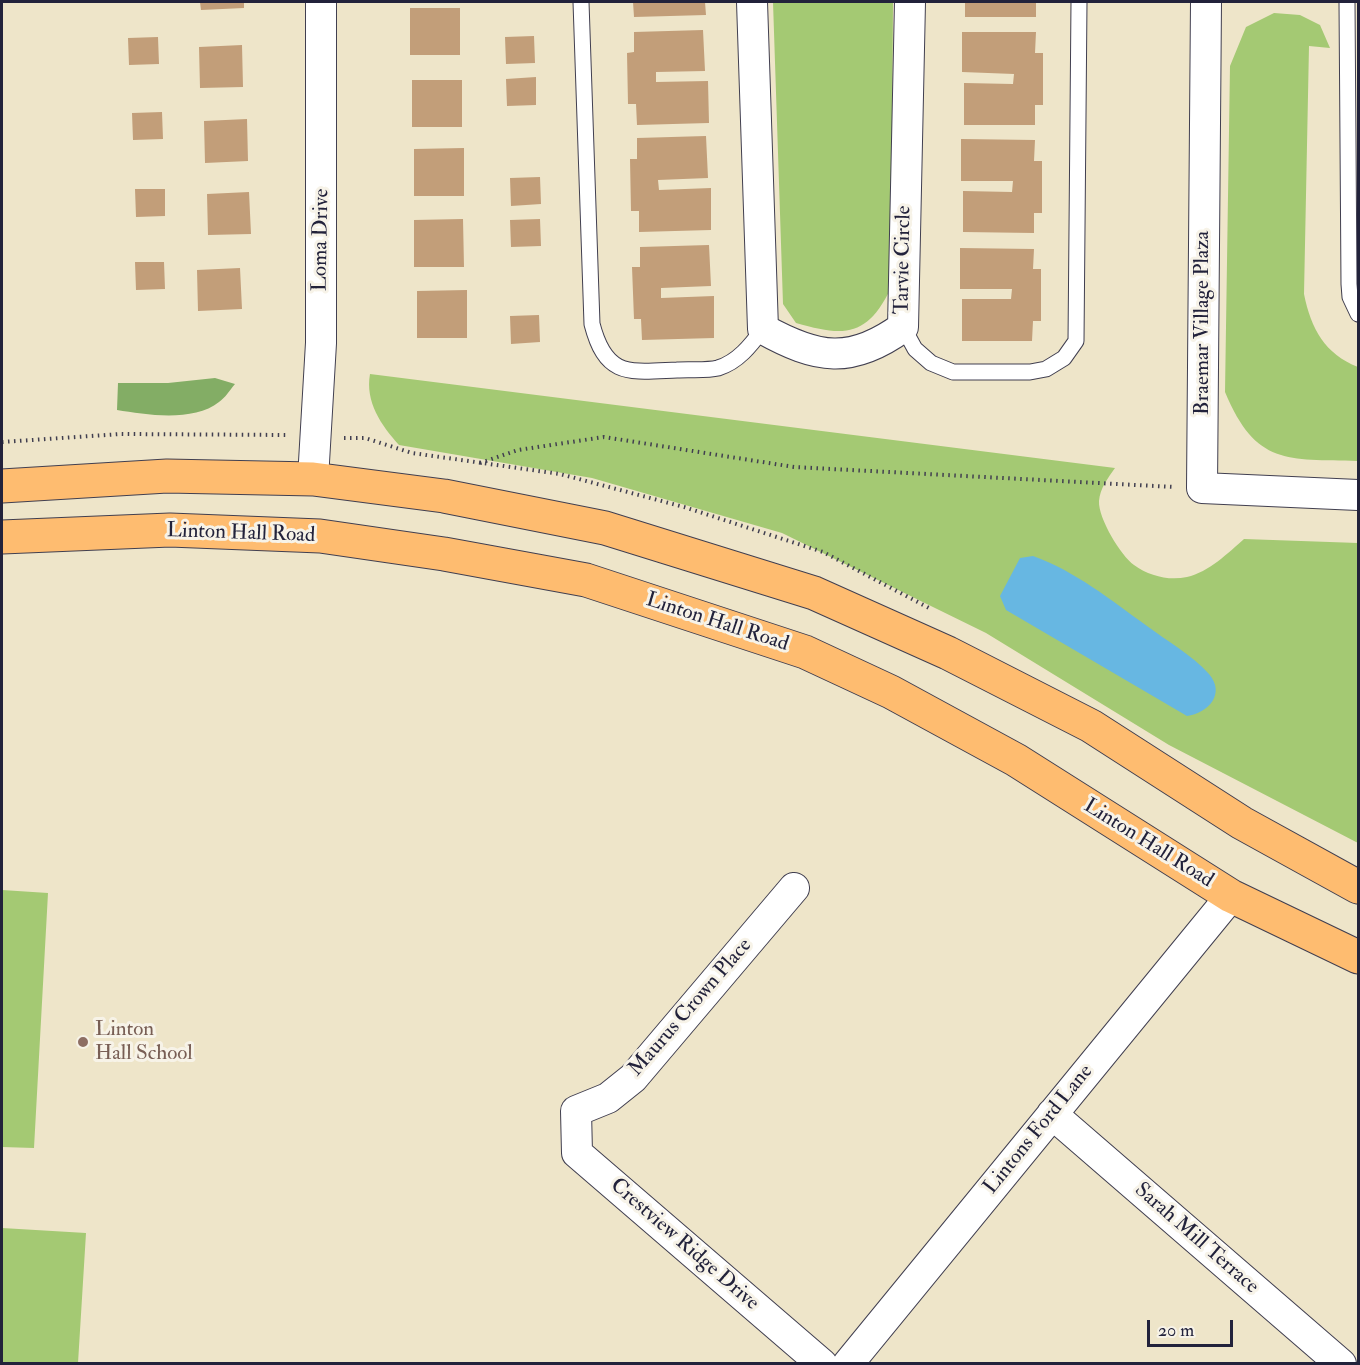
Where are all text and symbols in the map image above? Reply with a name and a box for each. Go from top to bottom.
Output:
street label: Loma Drive [309,188,335,292]
street label: Tarvie Circle [890,205,918,315]
street label: Braemar Village Plaza [1190,231,1216,415]
street label: Linton Hall Road [166,519,316,549]
street label: Linton Hall Road [642,588,792,658]
street label: Linton Hall Road [1078,794,1218,894]
street label: Maurus Crown Place [624,934,758,1082]
place label: Linton Hall School [95,1017,193,1067]
marker: Linton Hall School [76,1035,90,1049]
street label: Lintons Ford Lane [979,1060,1099,1200]
street label: Crestview Ridge Drive [604,1174,764,1316]
street label: Sarah Mill Terrace [1129,1178,1263,1300]
scale bar [1150,1308,1236,1346]
text: 20 m [1158,1319,1194,1342]

